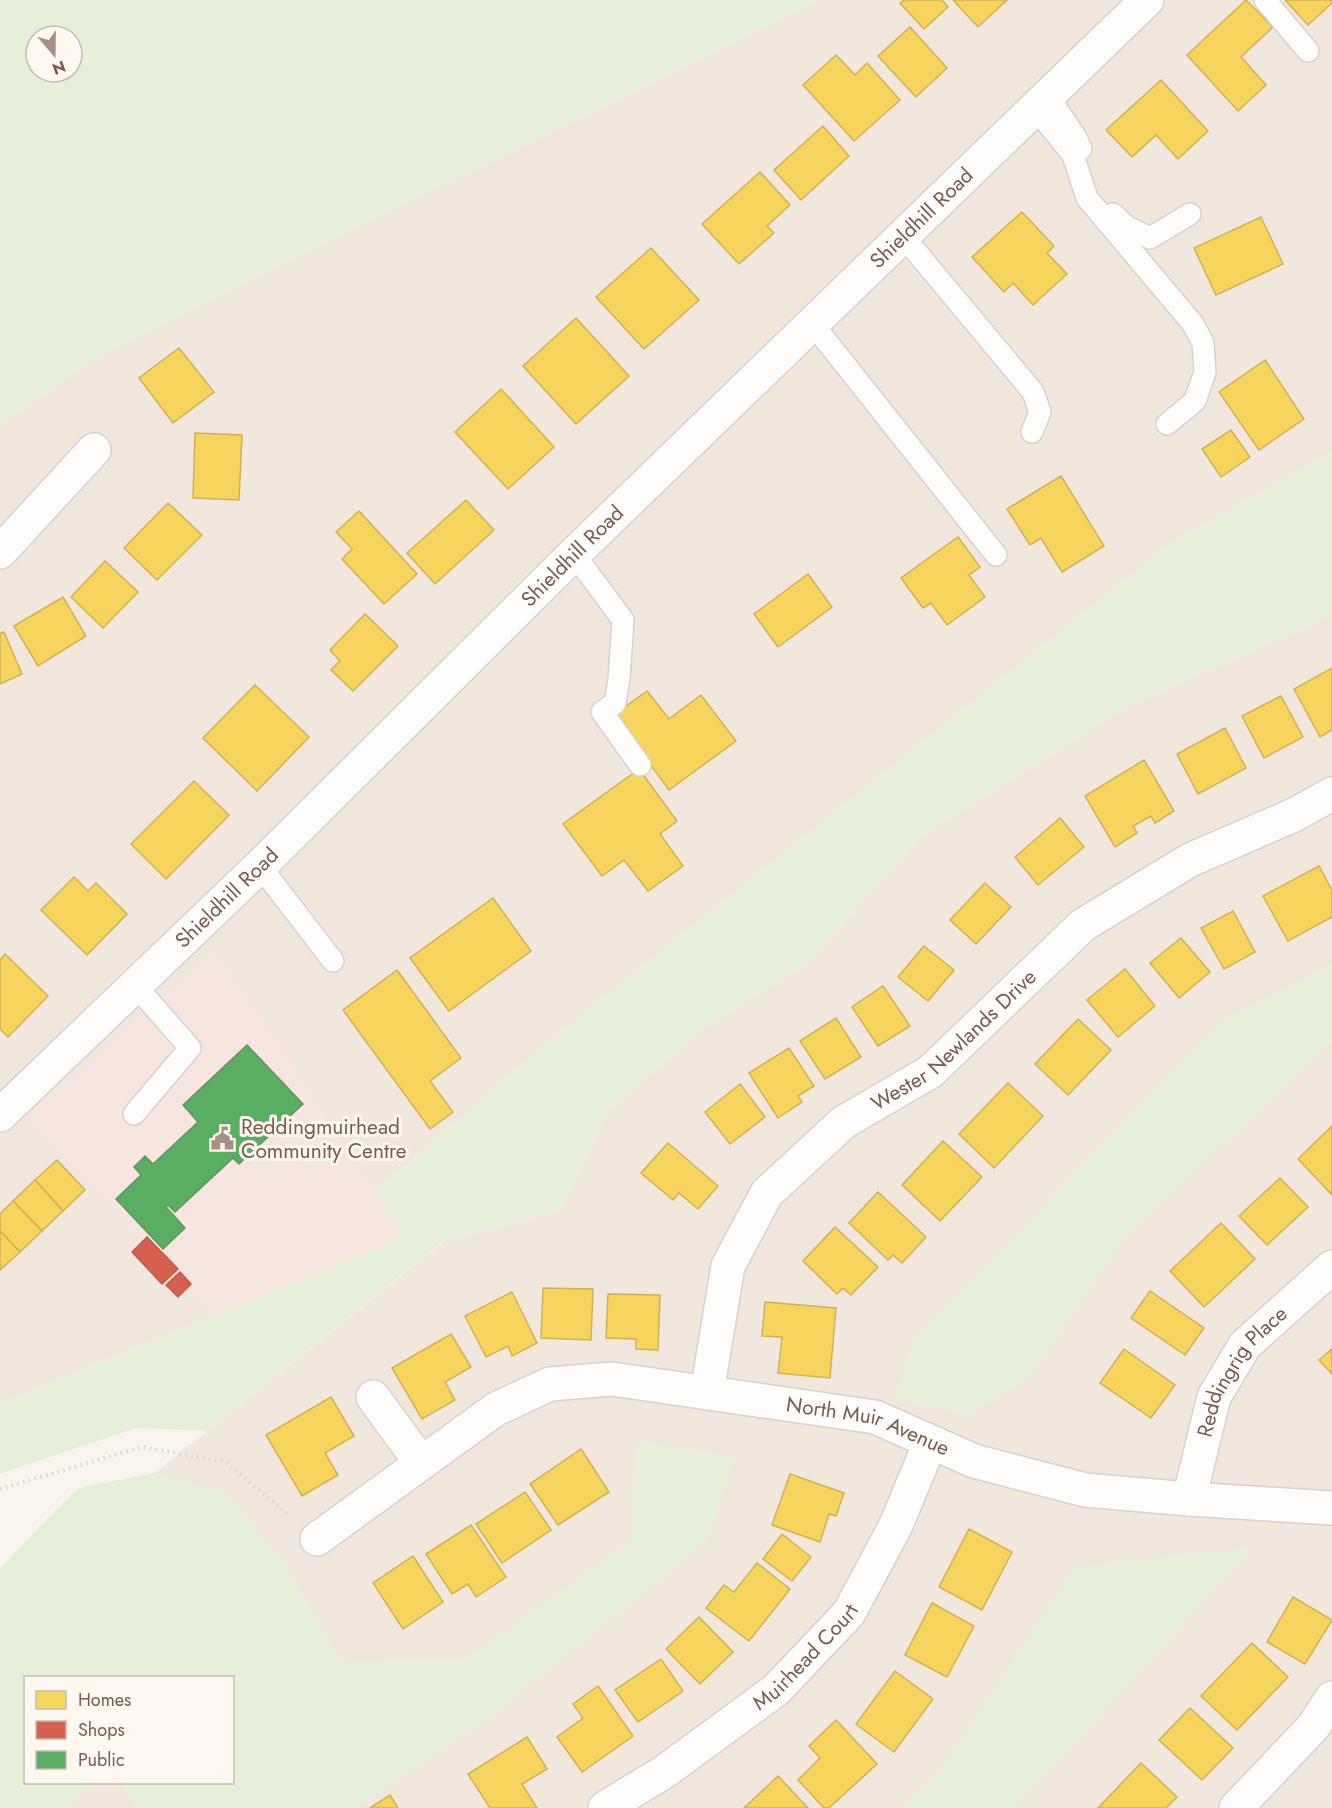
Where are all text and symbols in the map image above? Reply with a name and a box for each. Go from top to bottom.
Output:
north arrow [24,24,84,84]
text: N [49,55,69,81]
street label: Shieldhill Road [863,161,980,275]
street label: Shieldhill Road [514,499,631,614]
street label: Shieldhill Road [168,841,285,955]
street label: Wester Newlands Drive [866,962,1043,1118]
place label: Reddingmuirhead Community Centre [241,1112,407,1166]
public building icon: Reddingmuirhead Community Centre [210,1126,236,1152]
street label: Reddingrig Place [1190,1299,1294,1440]
street label: North Muir Avenue [784,1389,955,1463]
street label: Muirhead Court [746,1599,866,1717]
legend [24,1676,234,1784]
text: Homes [78,1687,131,1713]
text: Shops [78,1717,125,1743]
text: Public [78,1747,125,1773]

